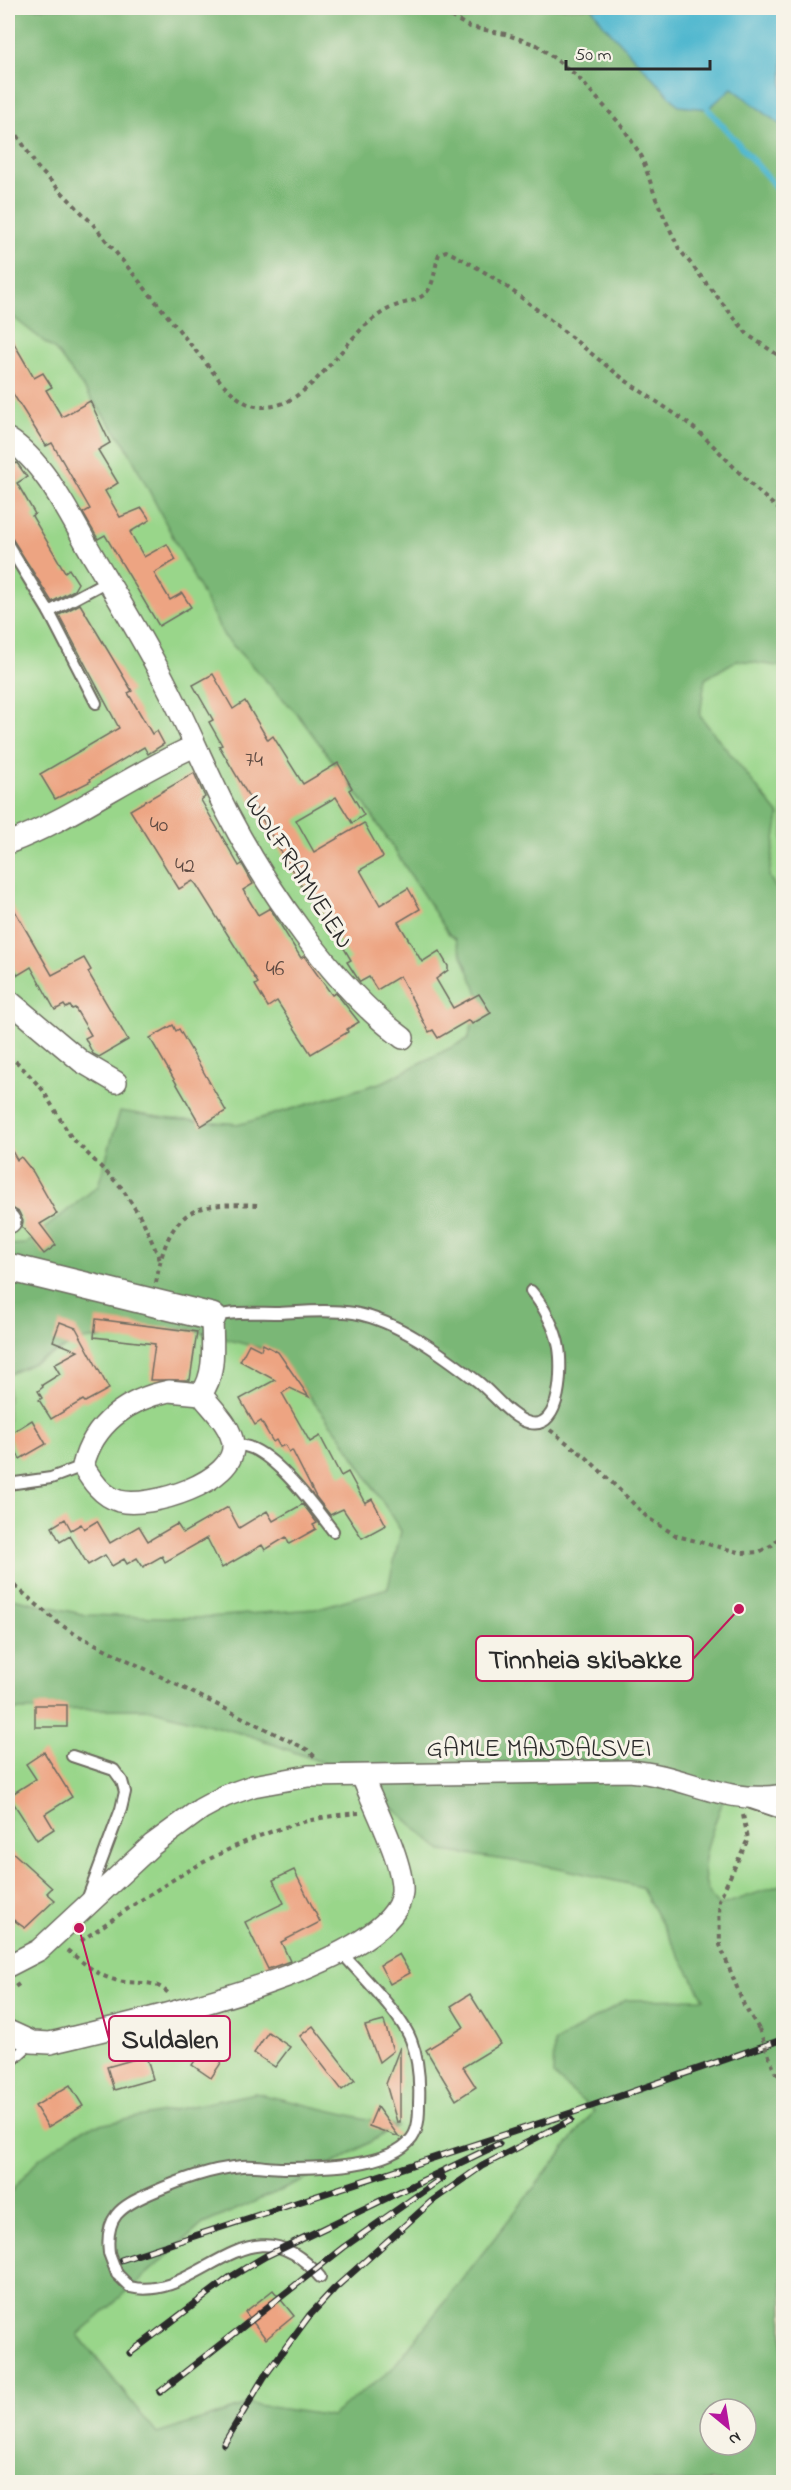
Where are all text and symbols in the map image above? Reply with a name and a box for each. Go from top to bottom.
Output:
scale bar [566,33,710,71]
text: 50 m [575,43,612,69]
house number: 74 [245,745,263,777]
street label: WOLFRAMVEIEN [233,788,362,957]
house number: 40 [150,810,168,842]
house number: 42 [175,851,195,883]
house number: 46 [266,954,285,986]
callout: Tinnheia skibakke [476,1636,693,1681]
text: Tinnheia skibakke [488,1642,682,1681]
street label: GAMLE MANDALSVEI [427,1731,651,1769]
callout: Suldalen [109,2016,230,2061]
text: Suldalen [122,2022,218,2061]
north arrow [698,2397,758,2457]
text: N [724,2425,745,2451]

